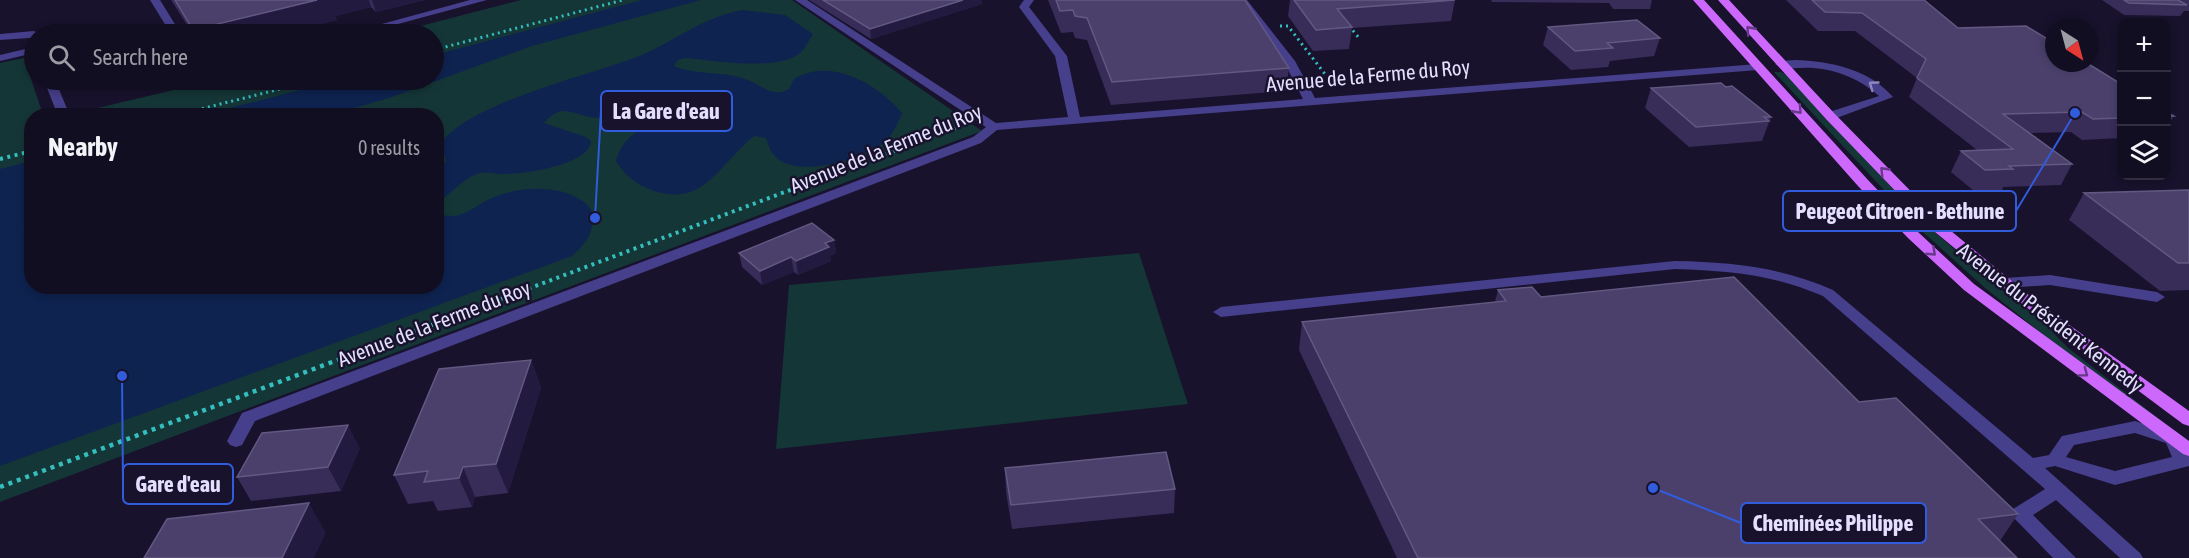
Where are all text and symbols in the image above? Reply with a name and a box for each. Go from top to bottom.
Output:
north arrow [2045,18,2099,72]
map controls [2117,18,2171,180]
button: + [2117,18,2171,72]
search box [24,24,444,90]
one-way arrow [1746,26,1757,36]
icon: search [45,41,78,74]
text: Search here [93,44,188,70]
street label: Avenue de la Ferme du Roy [1265,54,1471,96]
button: − [2117,72,2171,126]
one-way arrow [1869,81,1880,92]
callout: La Gare d'eau [601,91,732,131]
text: La Gare d'eau [612,98,720,124]
street label: Avenue de la Ferme du Roy [786,98,985,198]
one-way arrow [1791,103,1802,114]
button: layers [2117,126,2171,180]
text: Nearby [48,132,118,162]
text: 0 results [358,136,420,159]
one-way arrow [1880,168,1891,179]
callout: Peugeot Citroen - Bethune [1783,191,2016,231]
text: Peugeot Citroen - Bethune [1796,198,2004,224]
street label: Avenue du Président Kennedy [1953,237,2148,397]
one-way arrow [1925,245,1935,256]
street label: Avenue de la Ferme du Roy [334,275,534,371]
one-way arrow [2078,366,2089,377]
callout: Gare d'eau [123,464,233,504]
text: Gare d'eau [135,471,221,497]
callout: Cheminées Philippe [1741,503,1926,543]
text: Cheminées Philippe [1752,510,1914,536]

